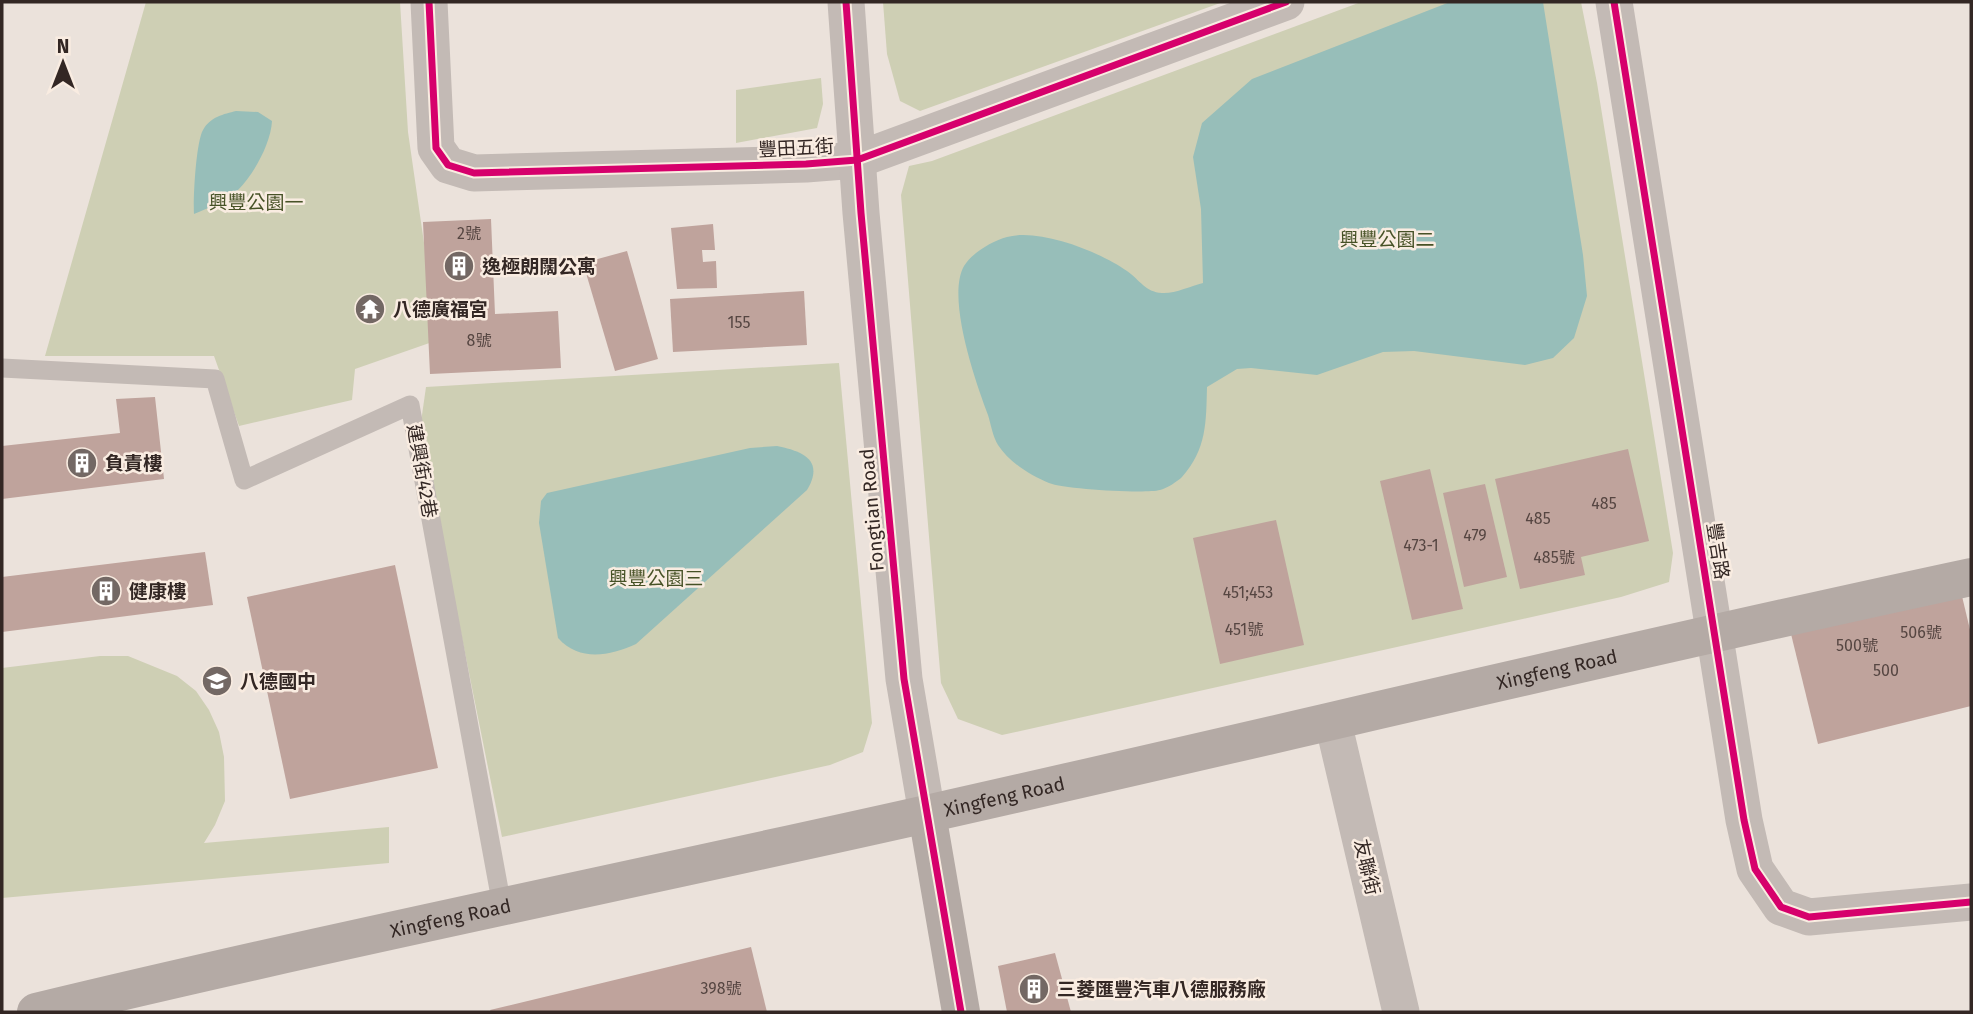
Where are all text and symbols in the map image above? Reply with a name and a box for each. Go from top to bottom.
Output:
north arrow [28,28,98,98]
text: N [57,35,69,58]
street label: 豐田五街 [757,135,835,161]
park label: 興豐公園一 [208,191,304,214]
house number: 2號 [457,224,481,243]
park label: 興豐公園二 [1339,228,1435,251]
building icon: 逸極朗闊公寓 [442,249,476,283]
place label: 逸極朗闊公寓 [482,255,596,278]
temple icon: 八德廣福宮 [353,292,387,326]
place label: 八德廣福宮 [393,298,488,321]
house number: 155 [728,313,750,332]
house number: 8號 [467,331,491,350]
street label: 建興街42巷 [402,422,442,520]
building icon: 負責樓 [65,446,99,480]
street label: Fongtian Road [855,448,889,572]
place label: 負責樓 [105,452,162,475]
house number: 485 [1591,494,1617,513]
house number: 485 [1525,509,1551,528]
street label: 豐吉路 [1702,521,1734,581]
house number: 479 [1463,526,1487,545]
house number: 473-1 [1403,536,1439,555]
house number: 485號 [1533,548,1575,567]
park label: 興豐公園三 [608,567,704,590]
building icon: 健康樓 [89,574,123,608]
place label: 健康樓 [129,580,186,603]
house number: 451;453 [1223,583,1273,602]
house number: 451號 [1225,620,1263,639]
house number: 506號 [1900,623,1942,642]
house number: 500號 [1836,636,1878,655]
street label: Xingfeng Road [1494,644,1619,694]
house number: 500 [1873,661,1899,680]
school or university icon: 八德國中 [200,664,234,698]
place label: 八德國中 [240,670,316,693]
street label: Xingfeng Road [942,772,1067,821]
street label: 友聯街 [1349,837,1385,897]
street label: Xingfeng Road [388,894,513,942]
building icon: 三菱匯豐汽車八德服務廠 [1017,972,1051,1006]
place label: 三菱匯豐汽車八德服務廠 [1057,978,1266,1001]
house number: 398號 [700,979,742,998]

